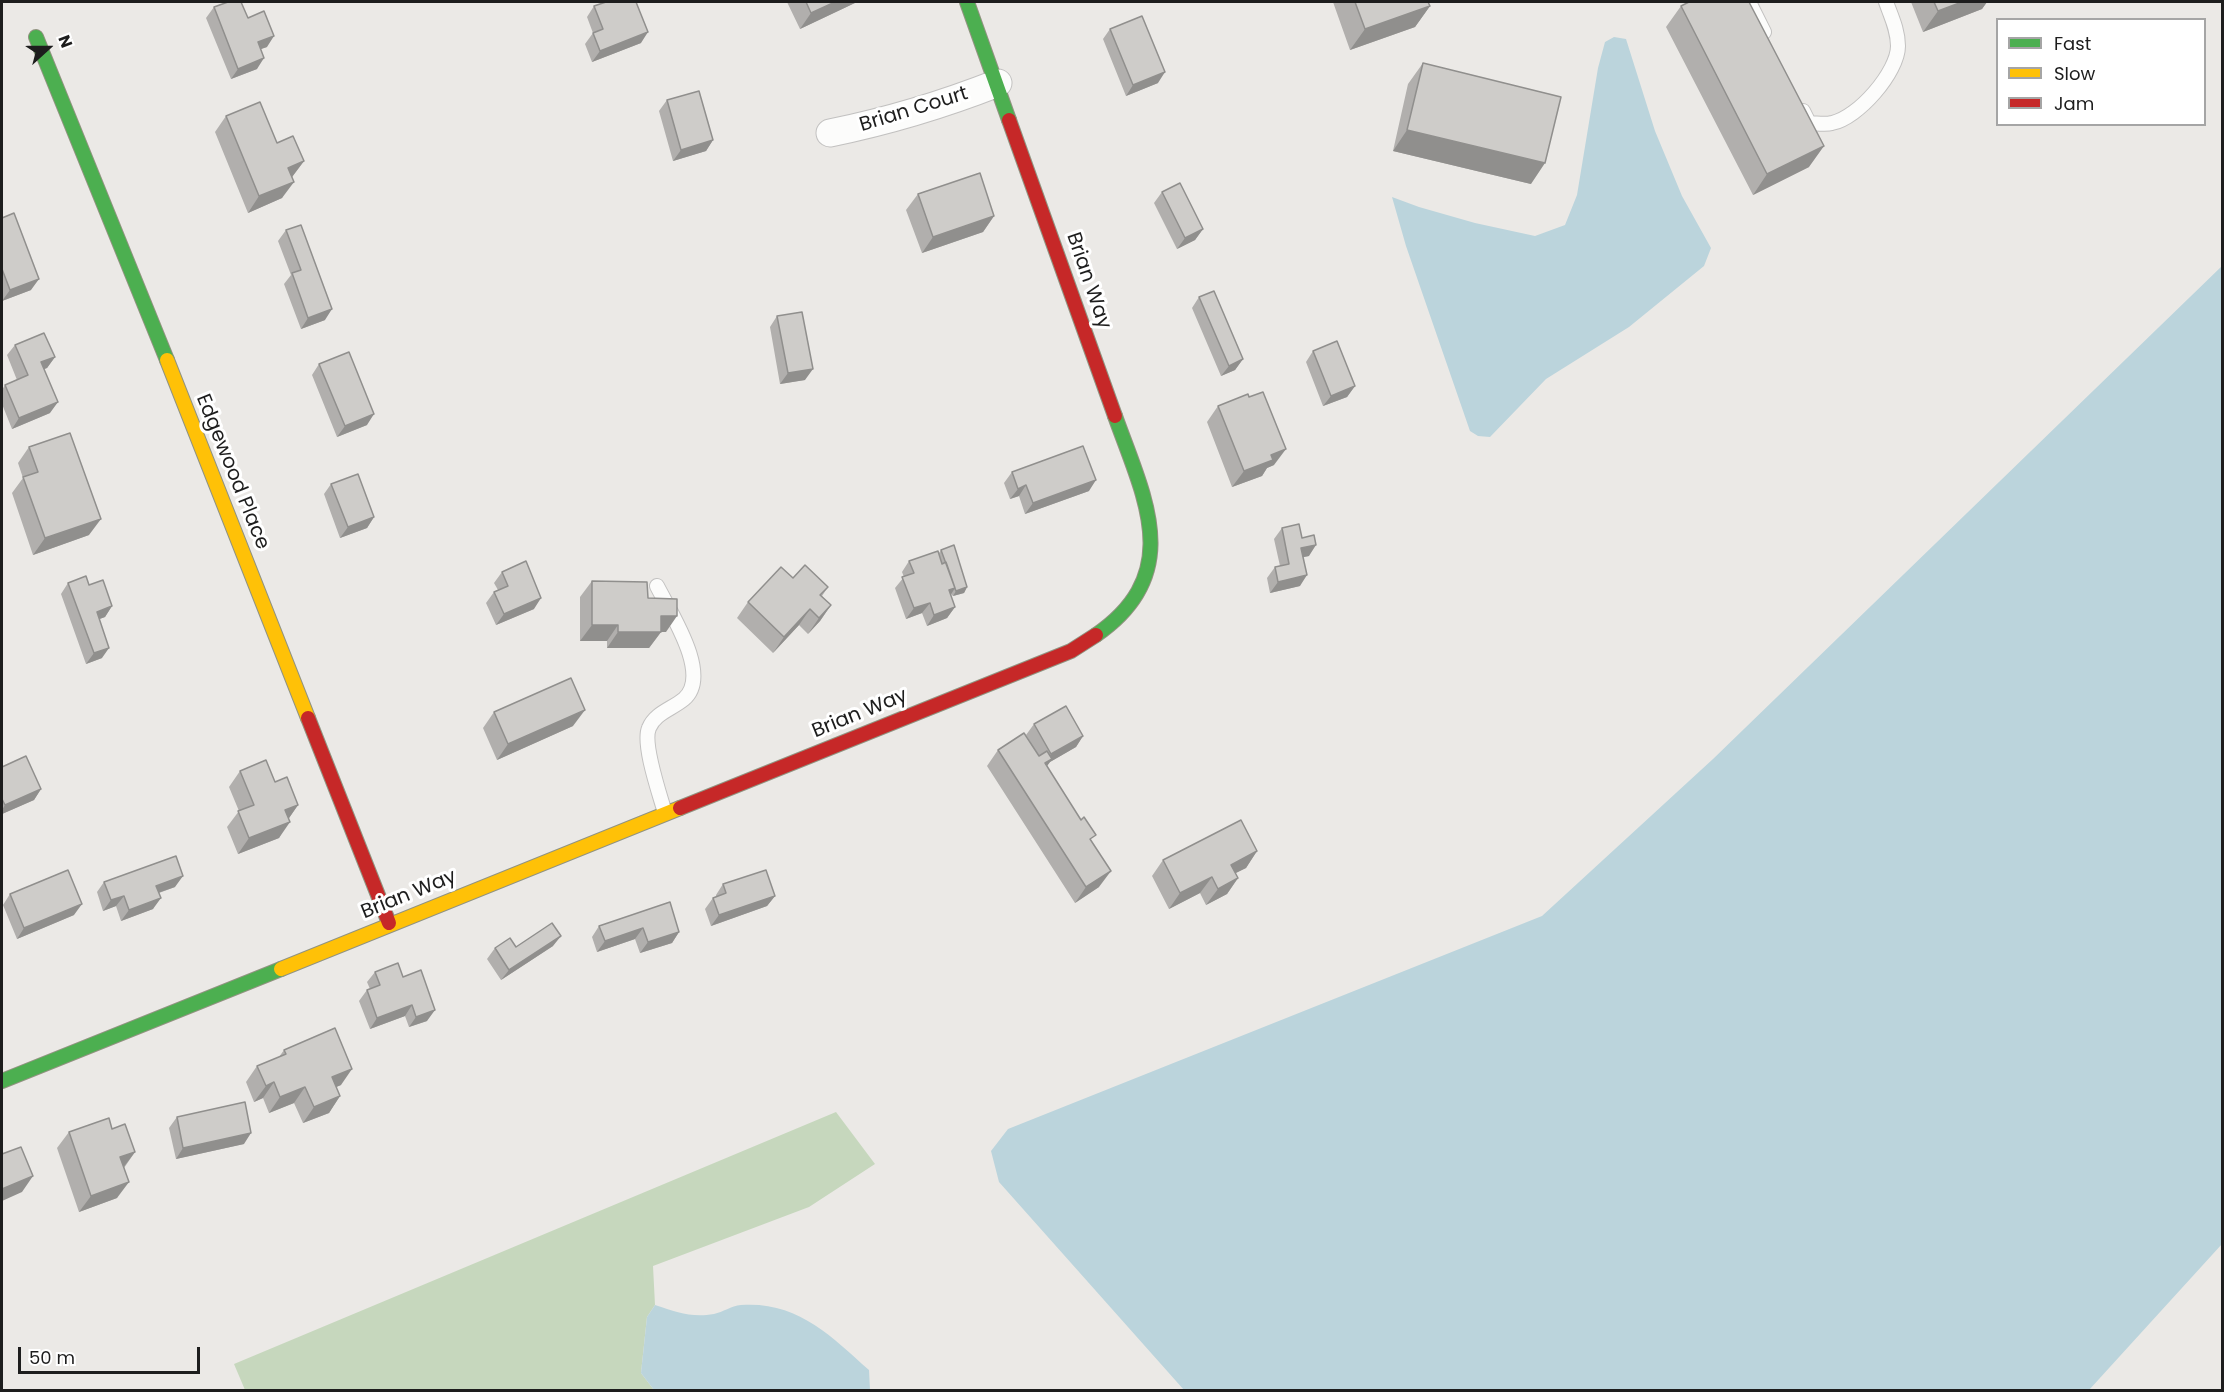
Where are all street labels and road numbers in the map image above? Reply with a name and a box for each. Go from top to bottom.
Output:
street label: Brian Court [857,82,971,138]
street label: Brian Way [1060,230,1116,332]
street label: Edgewood Place [190,391,274,553]
street label: Brian Way [809,684,911,744]
street label: Brian Way [358,865,460,925]

